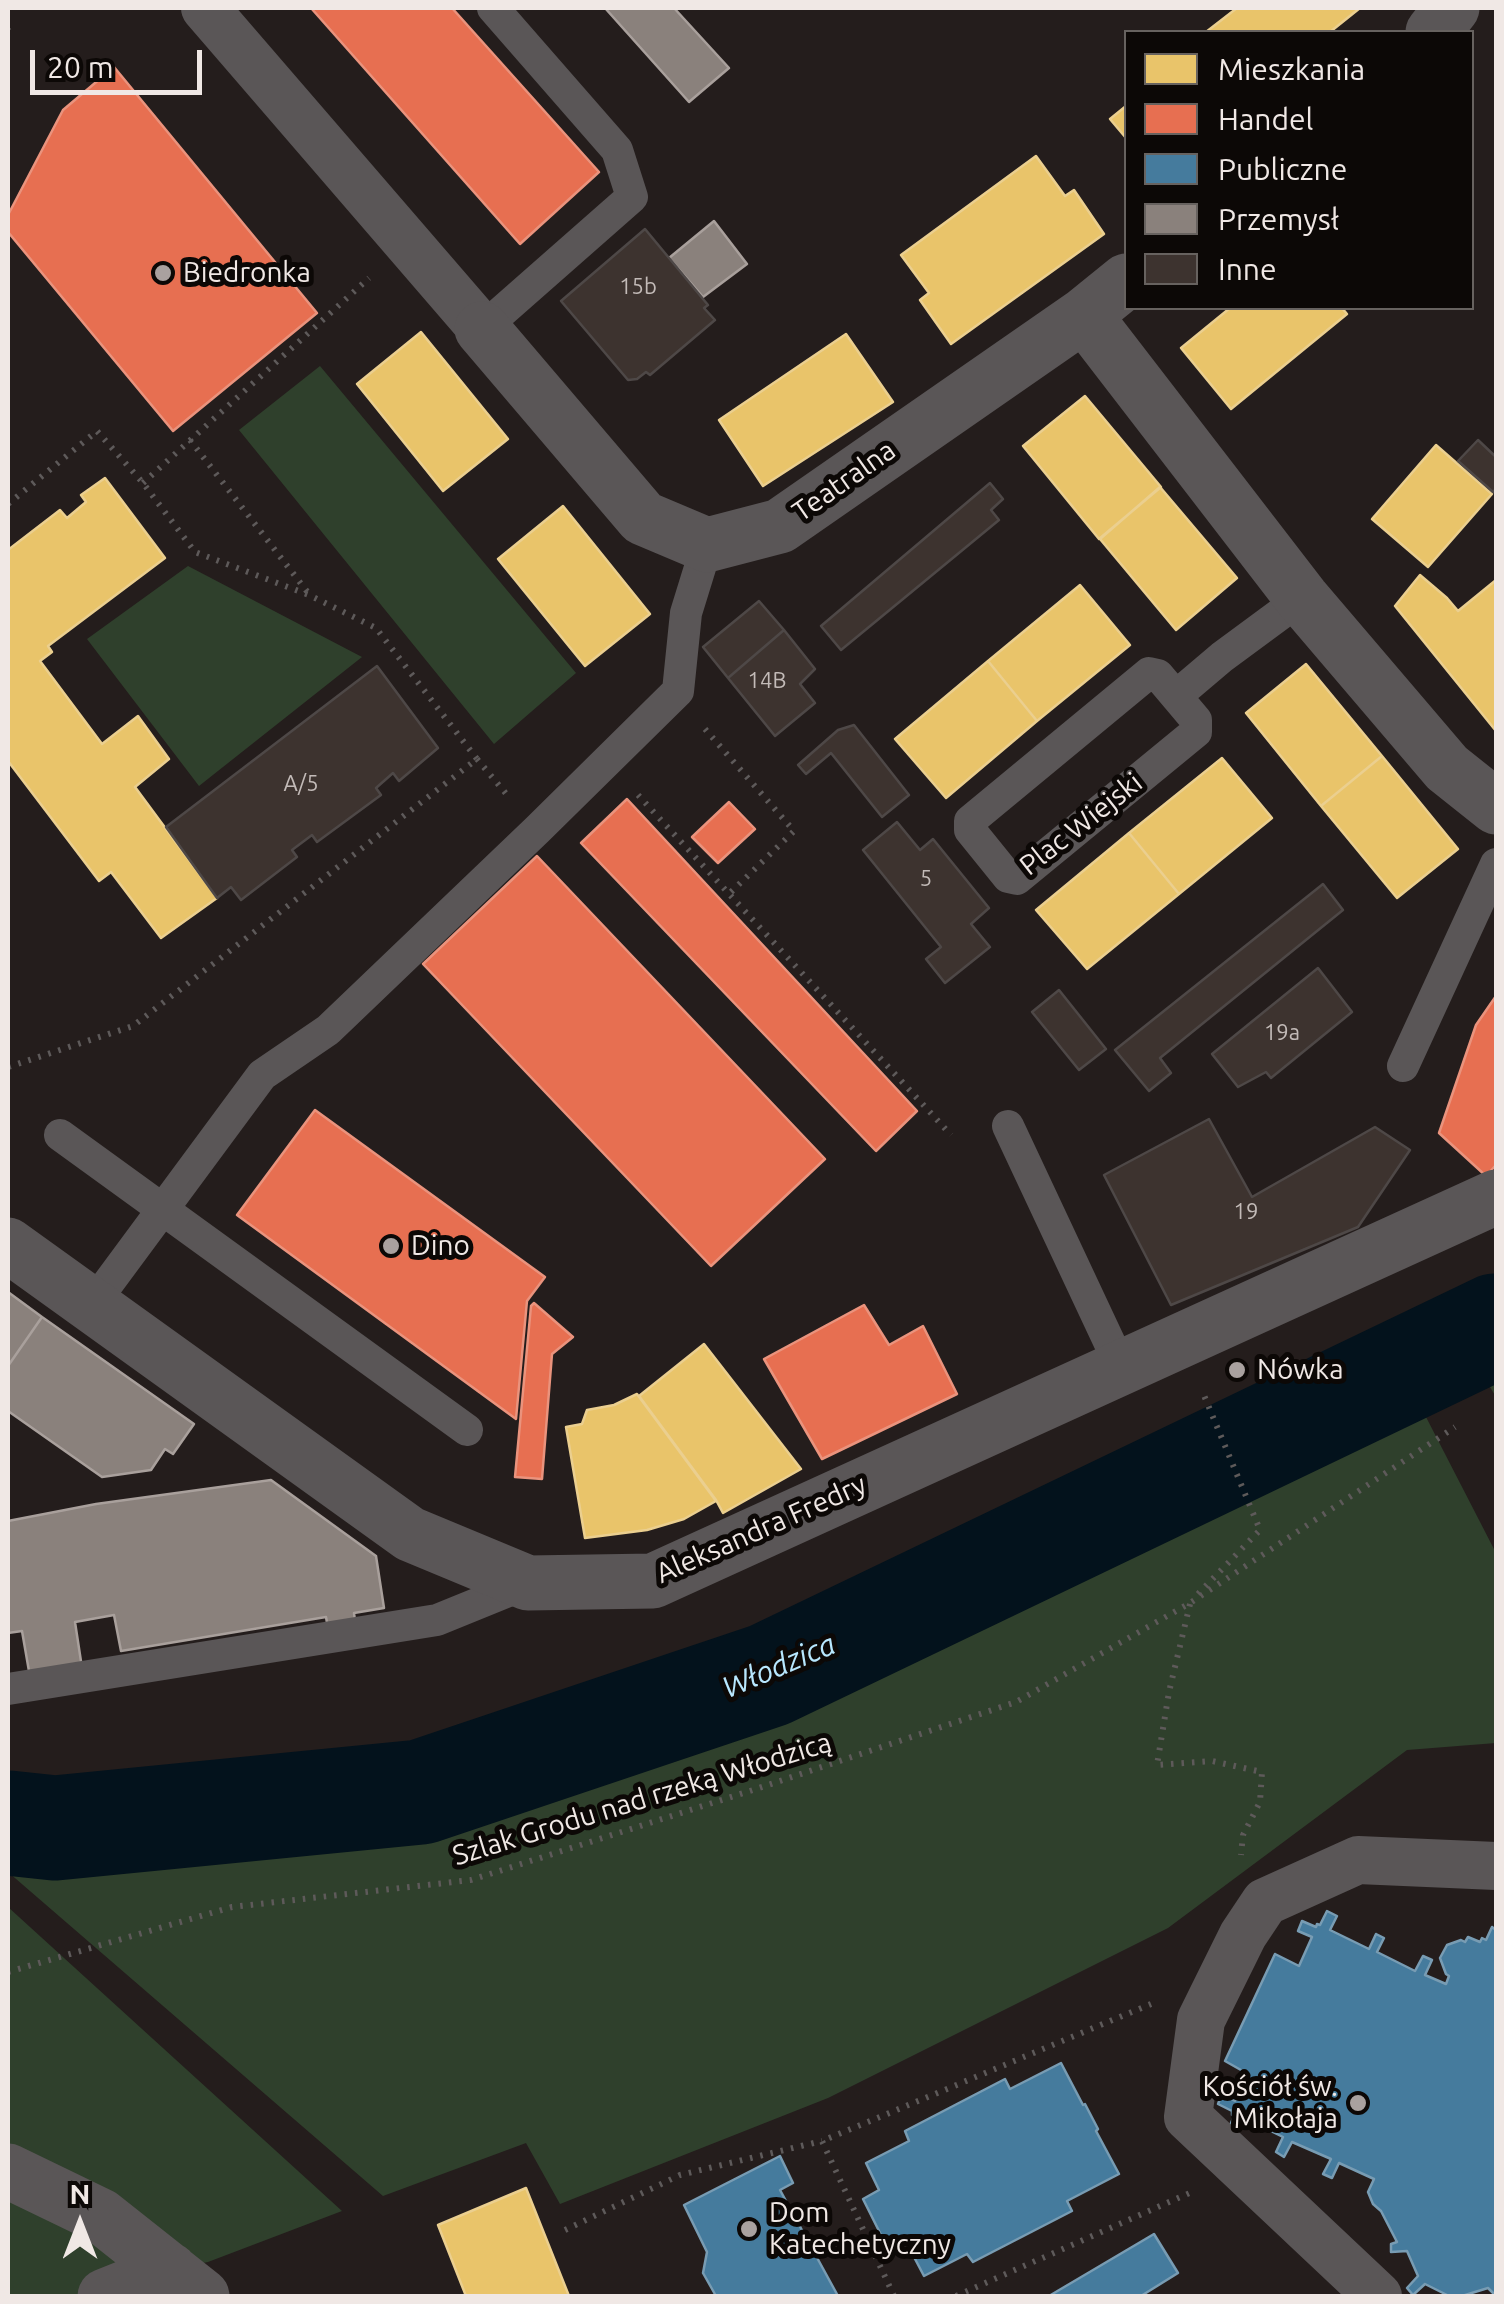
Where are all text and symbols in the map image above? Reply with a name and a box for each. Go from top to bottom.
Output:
scale bar [35,30,208,92]
legend [1124,30,1474,310]
text: 20 m [47,50,114,84]
text: Mieszkania [1218,52,1365,86]
text: Handel [1218,102,1313,136]
text: Publiczne [1218,152,1347,186]
text: Przemysł [1218,202,1339,236]
text: Inne [1218,252,1277,286]
place label: Biedronka [183,256,311,290]
marker: Biedronka [152,262,174,284]
house number: 15b [619,274,657,300]
street label: Teatralna [786,433,902,529]
house number: 14B [748,668,786,694]
street label: Plac Wiejski [1013,766,1149,882]
house number: A/5 [283,771,319,797]
house number: 5 [920,866,932,892]
house number: 19a [1264,1020,1300,1046]
house number: 19 [1234,1199,1258,1225]
place label: Dino [411,1229,470,1263]
marker: Dino [380,1235,402,1257]
place label: Nówka [1257,1353,1344,1387]
marker: Nówka [1226,1359,1248,1381]
street label: Aleksandra Fredry [651,1468,871,1590]
water label: Włodzica [717,1626,841,1706]
street label: Szlak Grodu nad rzeką Włodzicą [449,1725,835,1873]
place label: Kościół św. Mikołaja [1203,2070,1338,2136]
marker: Kościół św. Mikołaja [1347,2092,1369,2114]
north arrow [30,2174,130,2274]
text: N [70,2178,90,2209]
place label: Dom Katechetyczny [769,2196,951,2262]
marker: Dom Katechetyczny [738,2218,760,2240]

